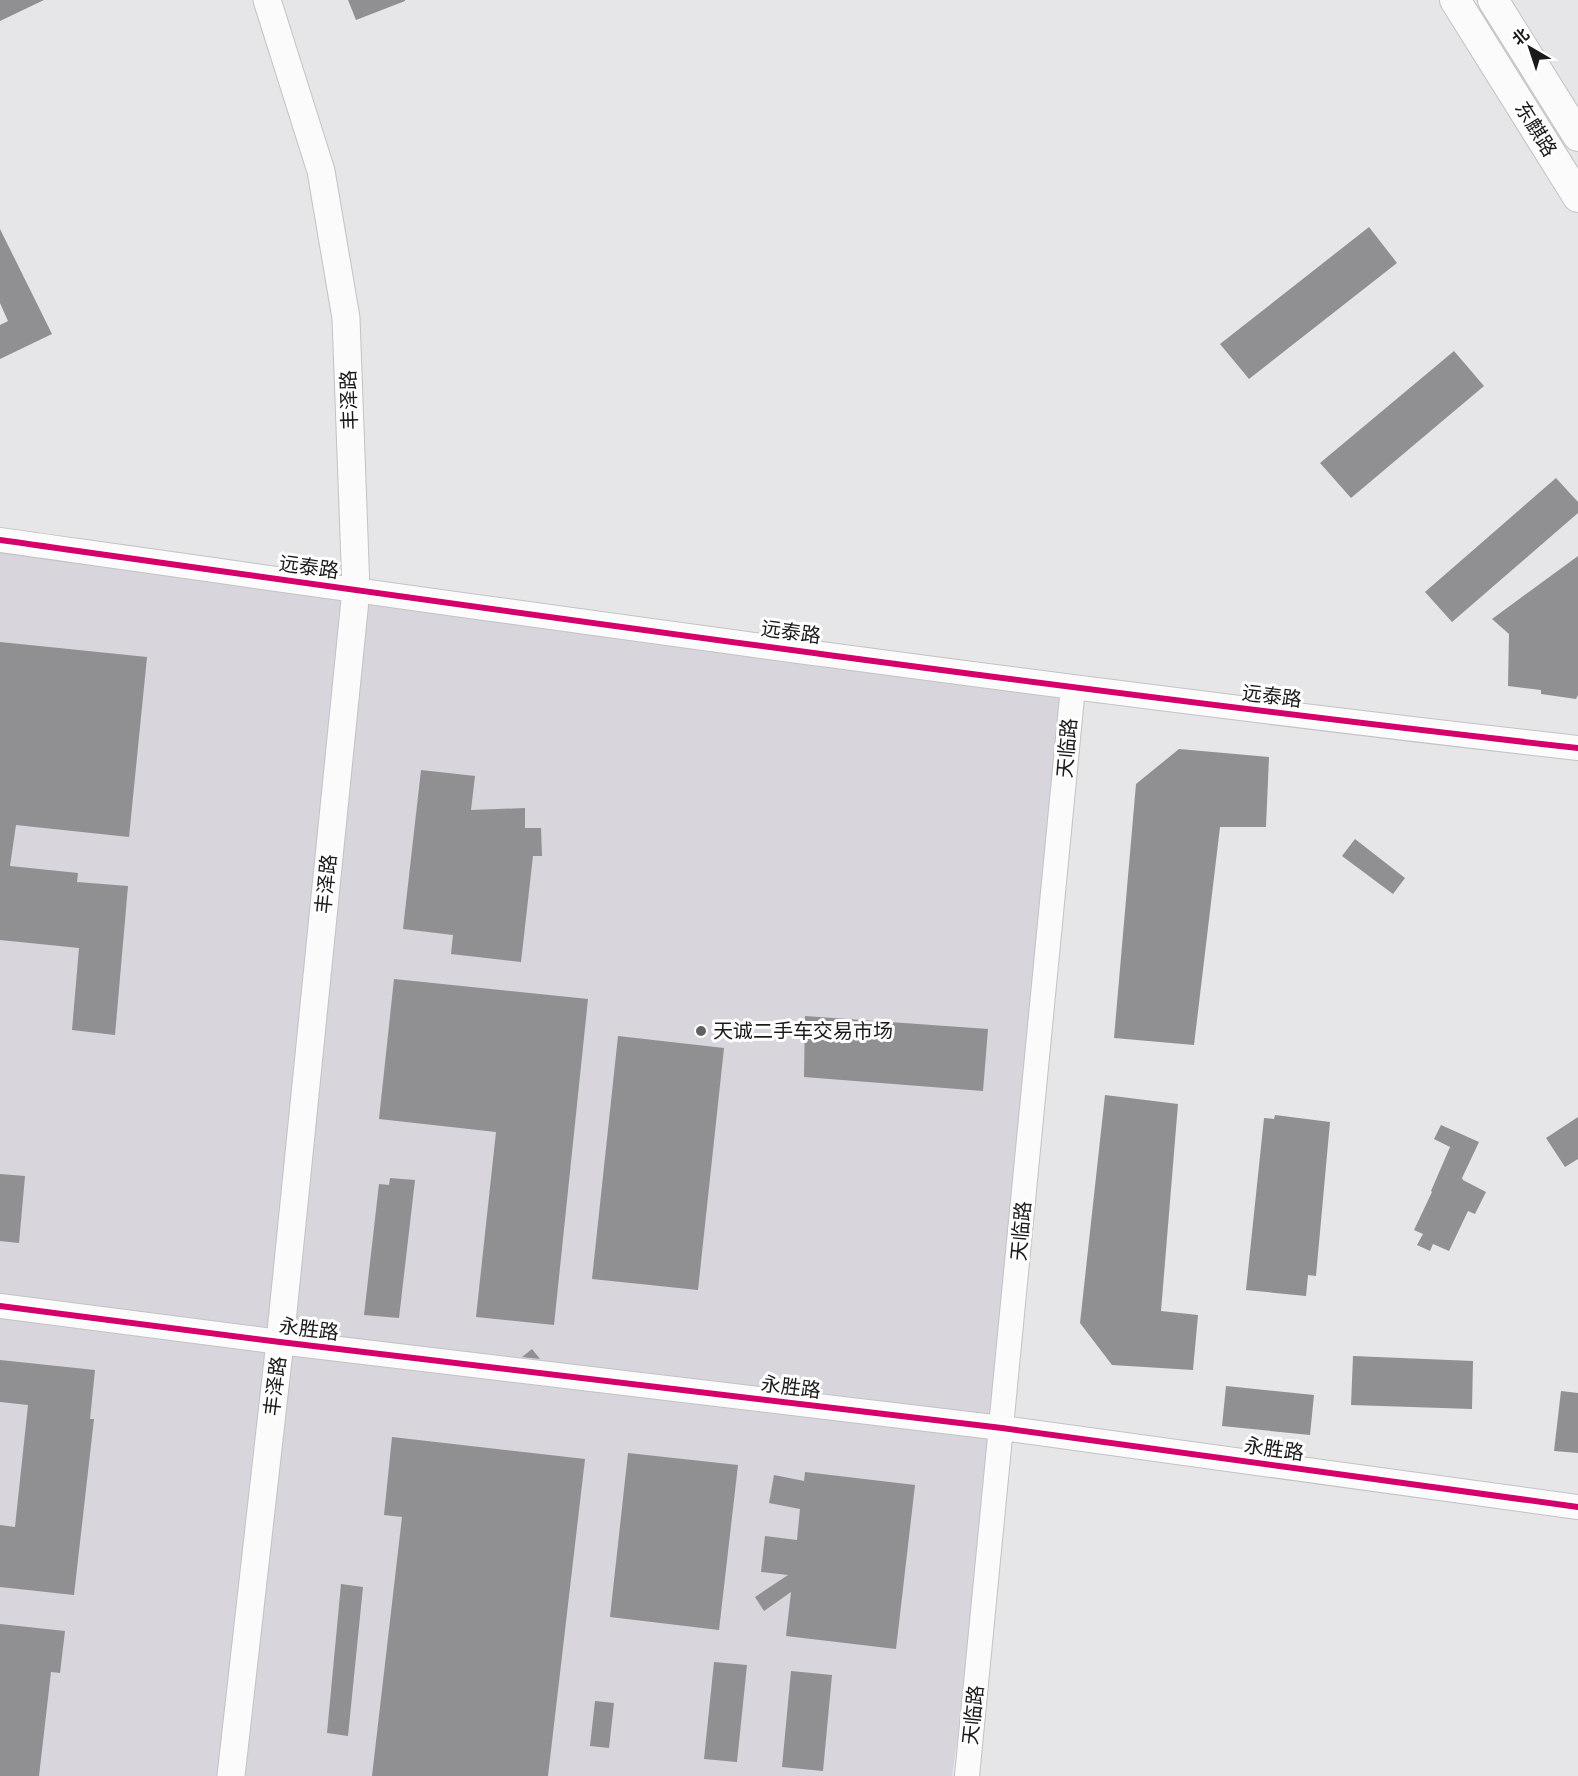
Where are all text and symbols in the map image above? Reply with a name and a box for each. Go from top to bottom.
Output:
north arrow [1500,18,1560,78]
text: 北 [1509,24,1533,49]
street label: 东麒路 [1510,97,1562,161]
street label: 丰泽路 [336,370,362,430]
street label: 远泰路 [278,551,340,583]
street label: 远泰路 [760,616,822,648]
street label: 远泰路 [1241,680,1303,712]
street label: 天临路 [1052,717,1082,779]
street label: 丰泽路 [311,853,341,915]
place label: 天诚二手车交易市场 [713,1019,893,1043]
marker: 天诚二手车交易市场 [694,1024,708,1038]
street label: 天临路 [1006,1200,1036,1262]
street label: 永胜路 [278,1313,340,1345]
street label: 丰泽路 [259,1355,291,1417]
street label: 永胜路 [760,1371,822,1403]
street label: 永胜路 [1243,1433,1305,1465]
street label: 天临路 [958,1684,988,1746]

